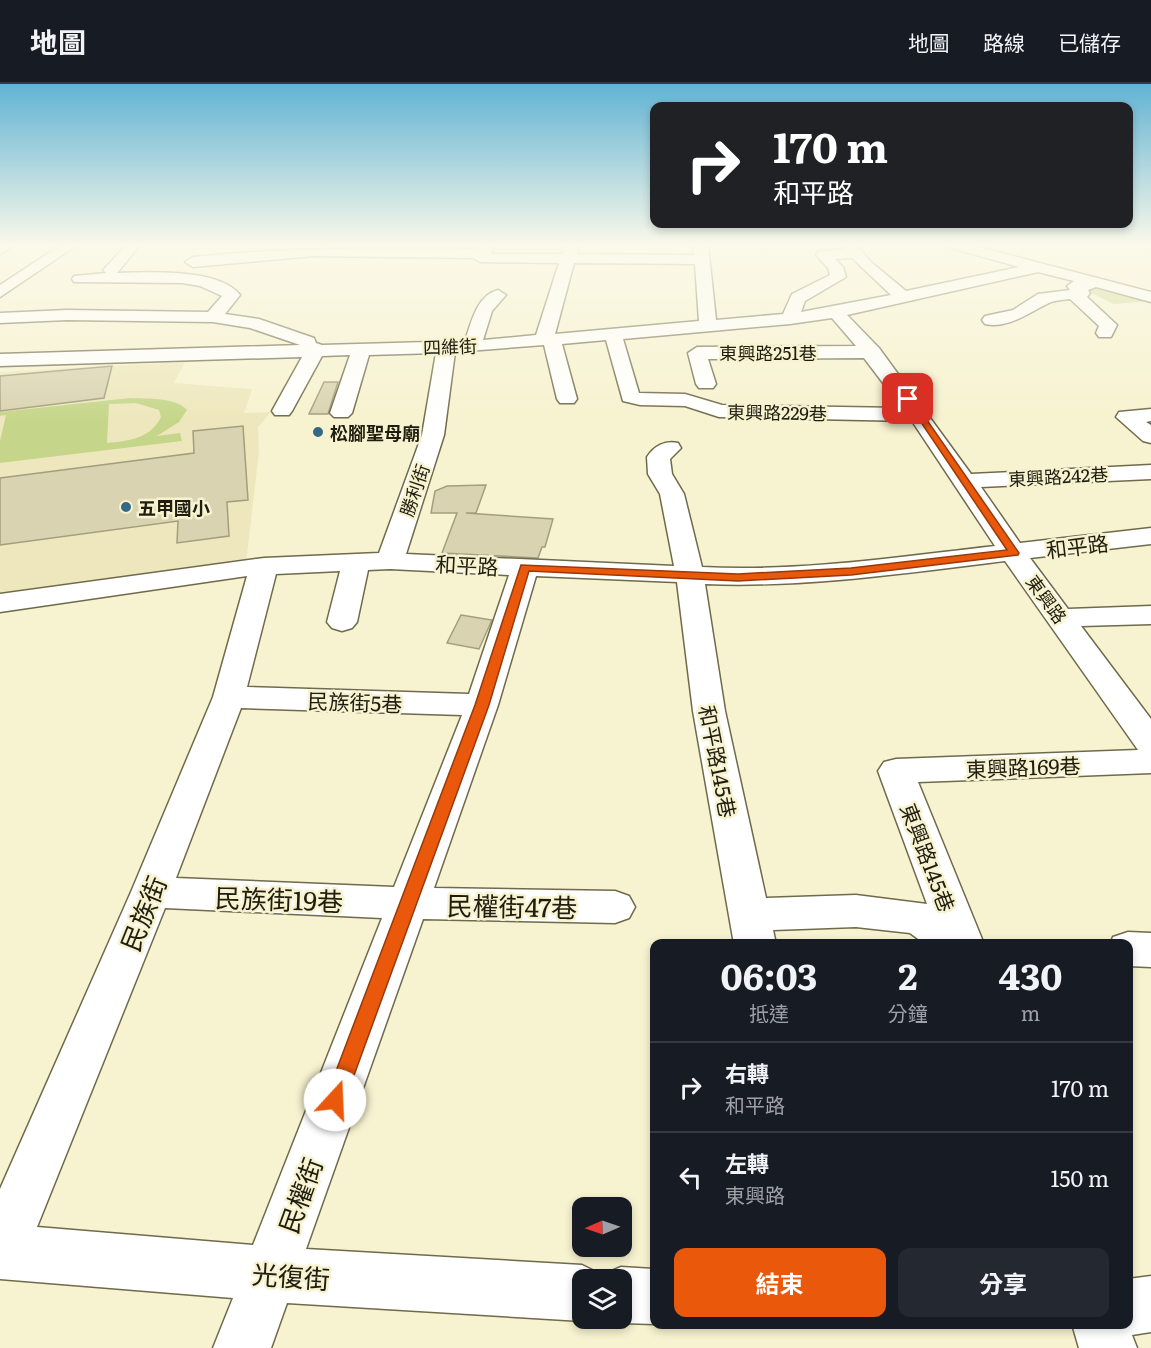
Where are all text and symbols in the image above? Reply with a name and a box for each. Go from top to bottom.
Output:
text: 地圖 [30,20,86,62]
text: 地圖 [908,26,950,57]
text: 路線 [983,26,1025,57]
text: 已儲存 [1058,26,1121,57]
text: 170 m [773,114,888,176]
icon: right [674,126,752,204]
text: 和平路 [773,171,854,211]
street label: 四維街 [423,332,477,360]
street label: 東興路251巷 [719,339,817,366]
pin [882,373,933,424]
icon: arrive [891,382,924,415]
street label: 東興路229巷 [727,398,827,426]
place label: 松腳聖母廟 [330,419,420,446]
marker: 松腳聖母廟 [311,425,325,439]
street label: 勝利街 [392,460,436,520]
street label: 東興路242巷 [1007,460,1109,492]
place label: 五甲國小 [138,494,210,521]
marker: 五甲國小 [119,500,133,514]
street label: 和平路 [1044,526,1110,564]
street label: 和平路 [435,547,499,581]
street label: 東興路 [1020,569,1074,629]
street label: 民族街5巷 [307,684,403,718]
street label: 和平路145巷 [693,702,745,820]
street label: 東興路169巷 [965,749,1081,783]
street label: 東興路145巷 [894,798,964,916]
street label: 民族街 [109,870,175,956]
street label: 民族街19巷 [214,876,344,920]
street label: 民權街47巷 [446,884,578,926]
text: 06:03 [721,948,817,1001]
text: 2 [898,948,918,1001]
text: 430 [998,948,1062,1001]
text: 抵達 [749,997,789,1027]
text: 分鐘 [888,997,928,1027]
text: m [1021,997,1040,1027]
text: 右轉 [725,1056,769,1089]
position arrow [303,1068,367,1132]
icon: right [674,1071,707,1104]
text: 170 m [1051,1071,1109,1104]
text: 和平路 [725,1089,785,1119]
text: 左轉 [725,1146,769,1179]
street label: 民權街 [267,1152,331,1238]
icon: left [674,1161,707,1194]
text: 150 m [1050,1161,1109,1194]
text: 東興路 [725,1179,785,1209]
north arrow [572,1197,632,1257]
map controls [572,1197,632,1329]
button: 結束 [674,1248,886,1317]
button: 分享 [898,1248,1109,1317]
street label: 光復街 [251,1253,331,1297]
button: layers [572,1269,632,1329]

